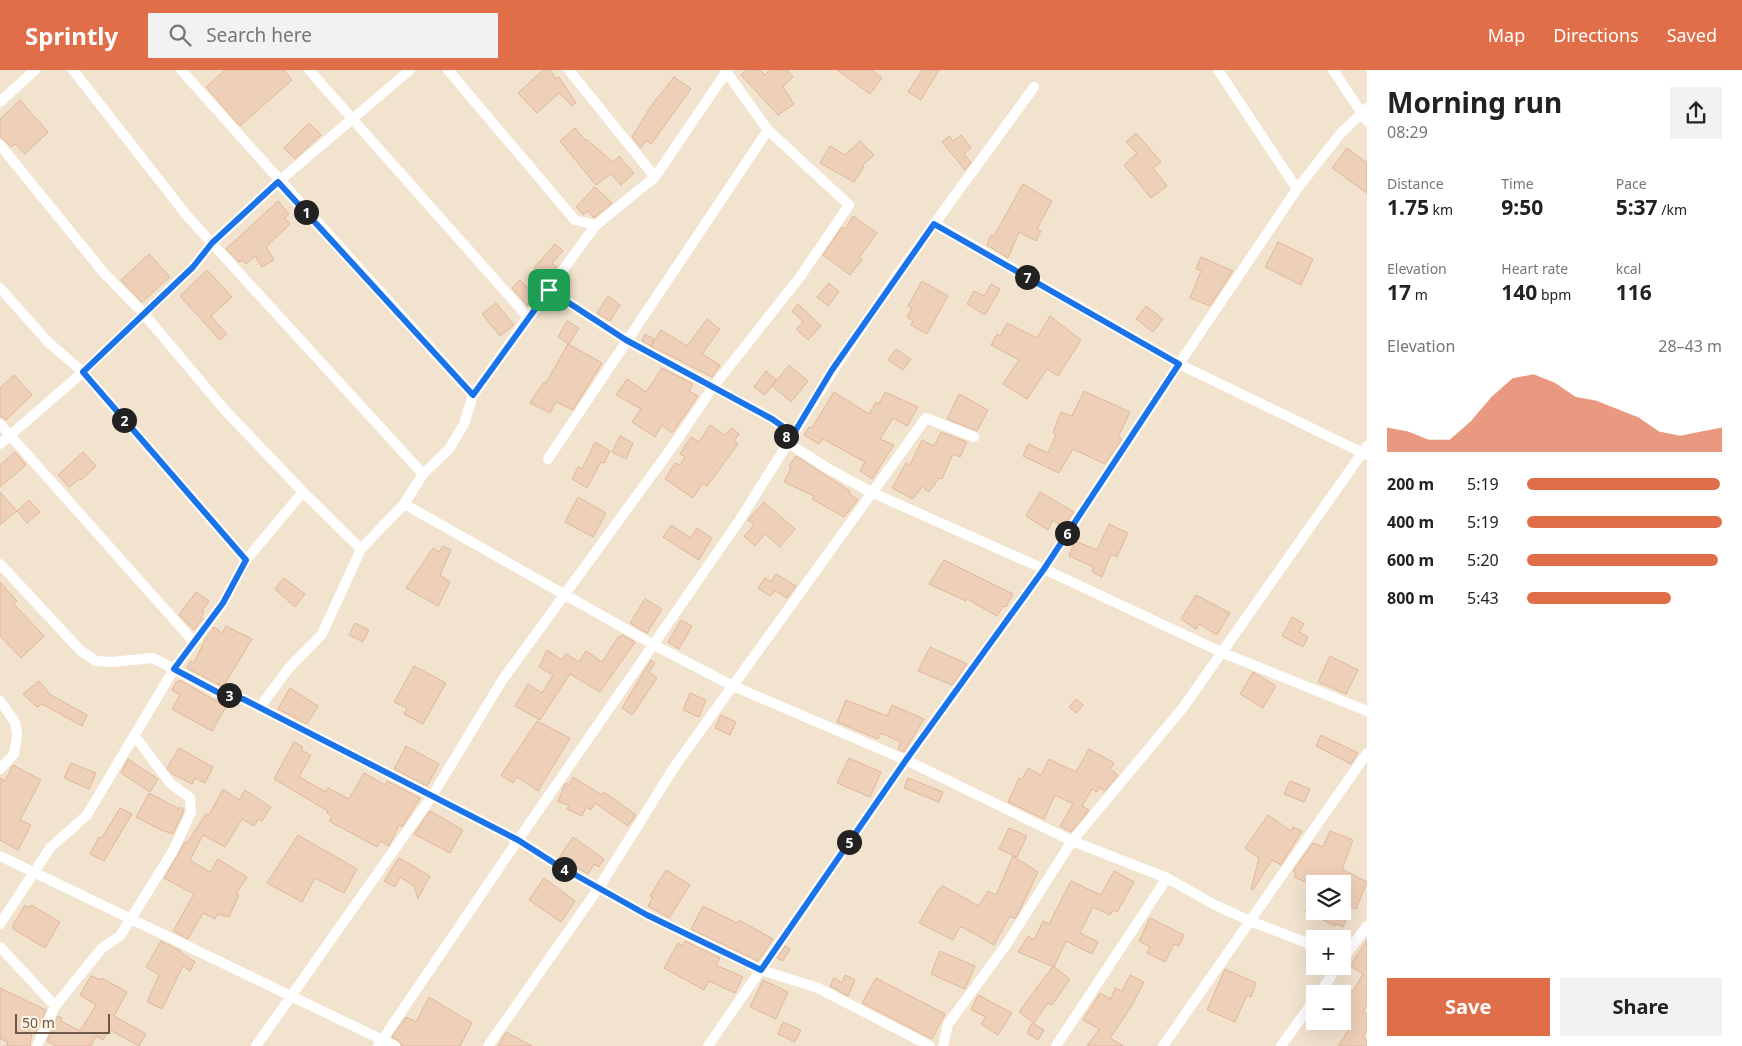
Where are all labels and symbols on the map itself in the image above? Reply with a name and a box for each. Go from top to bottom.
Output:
pin: 1 [294,200,318,224]
pin: 7 [1014,264,1040,290]
pin [528,269,570,311]
pin: 2 [112,408,136,432]
pin: 8 [774,424,798,448]
pin: 6 [1054,520,1080,546]
pin: 3 [216,682,242,708]
pin: 5 [836,830,862,854]
pin: 4 [552,856,576,882]
scale bar [15,1011,110,1034]

